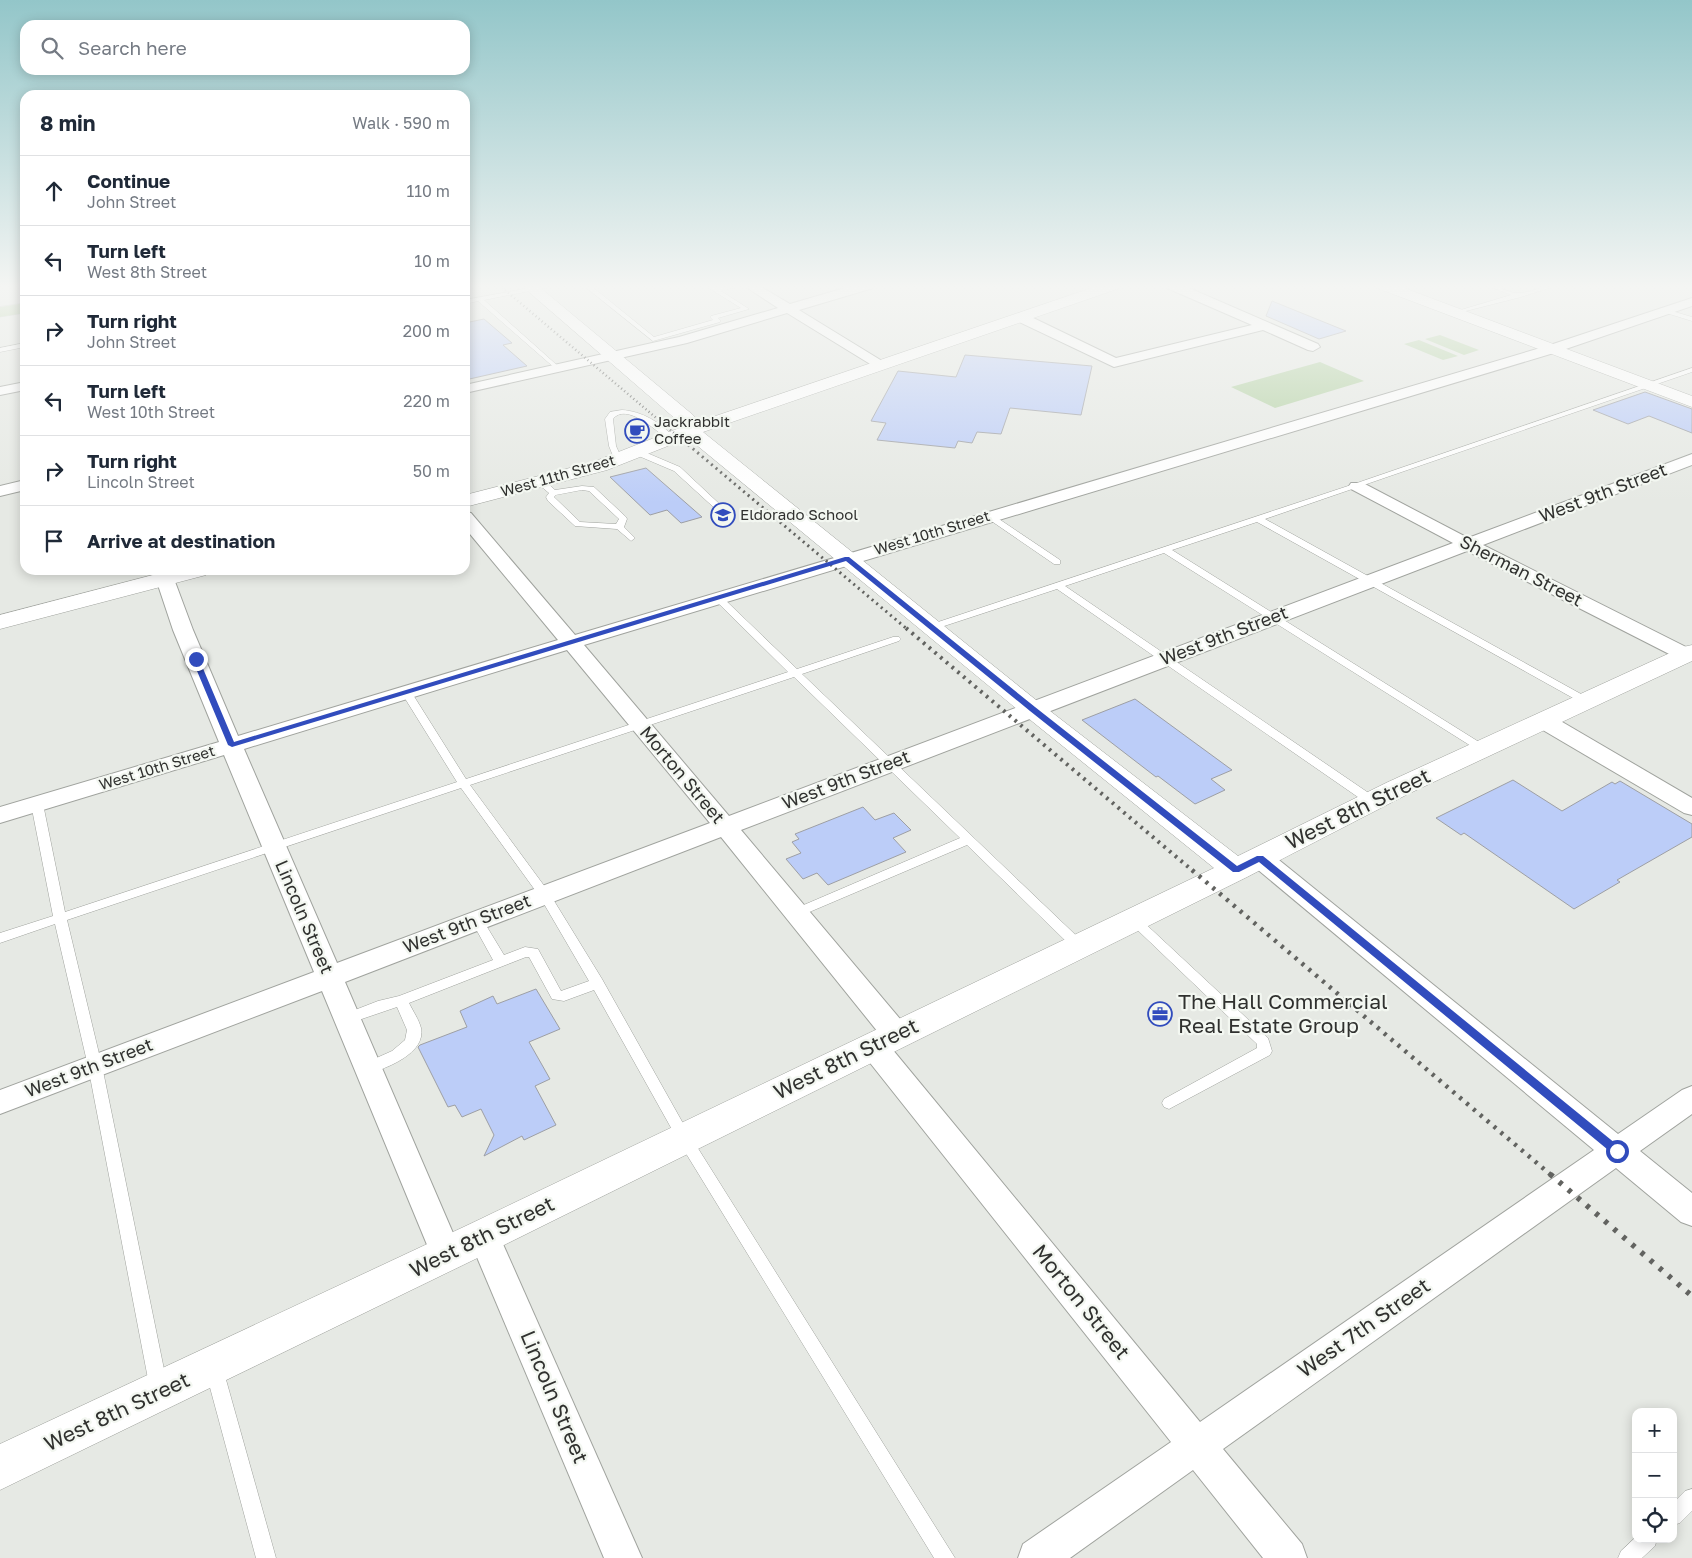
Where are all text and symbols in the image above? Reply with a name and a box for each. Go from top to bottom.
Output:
search box [20,20,470,75]
icon: search [38,34,66,62]
text: Search here [78,36,187,59]
text: 8 min [40,110,96,136]
text: Walk · 590 m [352,113,450,133]
text: Continue [87,169,170,192]
icon: ahead [40,177,68,205]
text: 110 m [406,181,450,201]
text: John Street [87,192,177,212]
text: Turn left [87,239,166,262]
icon: left [40,247,68,275]
text: 10 m [414,251,450,271]
text: West 8th Street [87,262,207,282]
text: Turn right [87,309,177,332]
icon: right [40,317,68,345]
text: 200 m [403,321,450,341]
text: John Street [87,332,177,352]
text: Turn left [87,379,166,402]
icon: left [40,387,68,415]
text: 220 m [403,391,450,411]
text: West 10th Street [87,402,215,422]
place label: Jackrabbit Coffee [654,412,730,447]
cafe icon: Jackrabbit Coffee [624,418,650,444]
text: Turn right [87,449,177,472]
street label: West 11th Street [498,450,617,500]
icon: right [40,457,68,485]
street label: West 9th Street [1536,458,1670,527]
text: 50 m [413,461,450,481]
text: Lincoln Street [87,472,195,492]
school or university icon: Eldorado School [710,502,736,528]
place label: Eldorado School [740,505,858,523]
street label: West 10th Street [872,506,992,558]
icon: arrive [40,527,68,555]
text: Arrive at destination [87,529,275,552]
street label: Sherman Street [1456,530,1587,611]
street label: West 9th Street [1157,601,1291,670]
route end [185,648,208,671]
street label: Morton Street [636,721,730,828]
street label: West 10th Street [97,741,217,793]
street label: West 9th Street [779,745,913,814]
street label: West 8th Street [1281,762,1434,854]
street label: Lincoln Street [271,856,339,977]
street label: West 9th Street [400,889,534,958]
place label: The Hall Commercial Real Estate Group [1178,988,1388,1038]
office icon: The Hall Commercial Real Estate Group [1147,1001,1173,1027]
street label: West 8th Street [769,1012,922,1104]
street label: West 9th Street [22,1033,156,1102]
route start [1606,1140,1629,1163]
street label: West 8th Street [405,1190,558,1282]
street label: Morton Street [1027,1239,1136,1364]
street label: West 7th Street [1292,1272,1435,1383]
street label: Lincoln Street [515,1326,595,1467]
street label: West 8th Street [40,1366,194,1456]
map controls [1632,1408,1677,1543]
button: + [1632,1408,1677,1453]
button: − [1632,1453,1677,1498]
button: locate [1632,1498,1677,1543]

